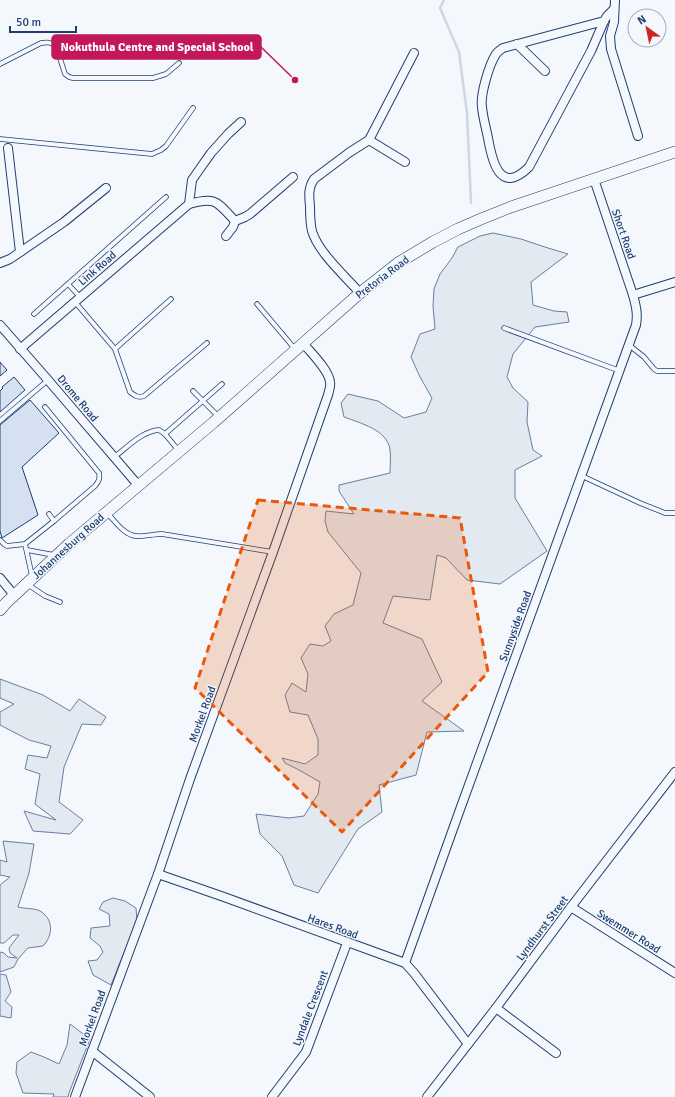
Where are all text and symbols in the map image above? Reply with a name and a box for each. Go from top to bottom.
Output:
scale bar [10,8,76,34]
north arrow [627,8,667,48]
text: N [635,12,649,28]
text: 50 m [16,15,41,30]
callout: Nokuthula Centre and Special School [52,35,261,59]
text: Nokuthula Centre and Special School [61,40,254,55]
street label: Short Road [609,208,638,261]
street label: Link Road [76,248,119,288]
street label: Pretoria Road [353,253,412,302]
street label: Drome Road [54,372,101,424]
street label: Johannesburg Road [30,511,107,582]
street label: Sunnyside Road [497,589,534,663]
street label: Morkel Road [186,684,219,744]
street label: Lyndhurst Street [514,893,571,963]
street label: Swemmer Road [595,907,663,956]
street label: Hares Road [306,911,360,942]
street label: Lyndale Crescent [290,968,331,1048]
street label: Morkel Road [76,988,109,1048]

